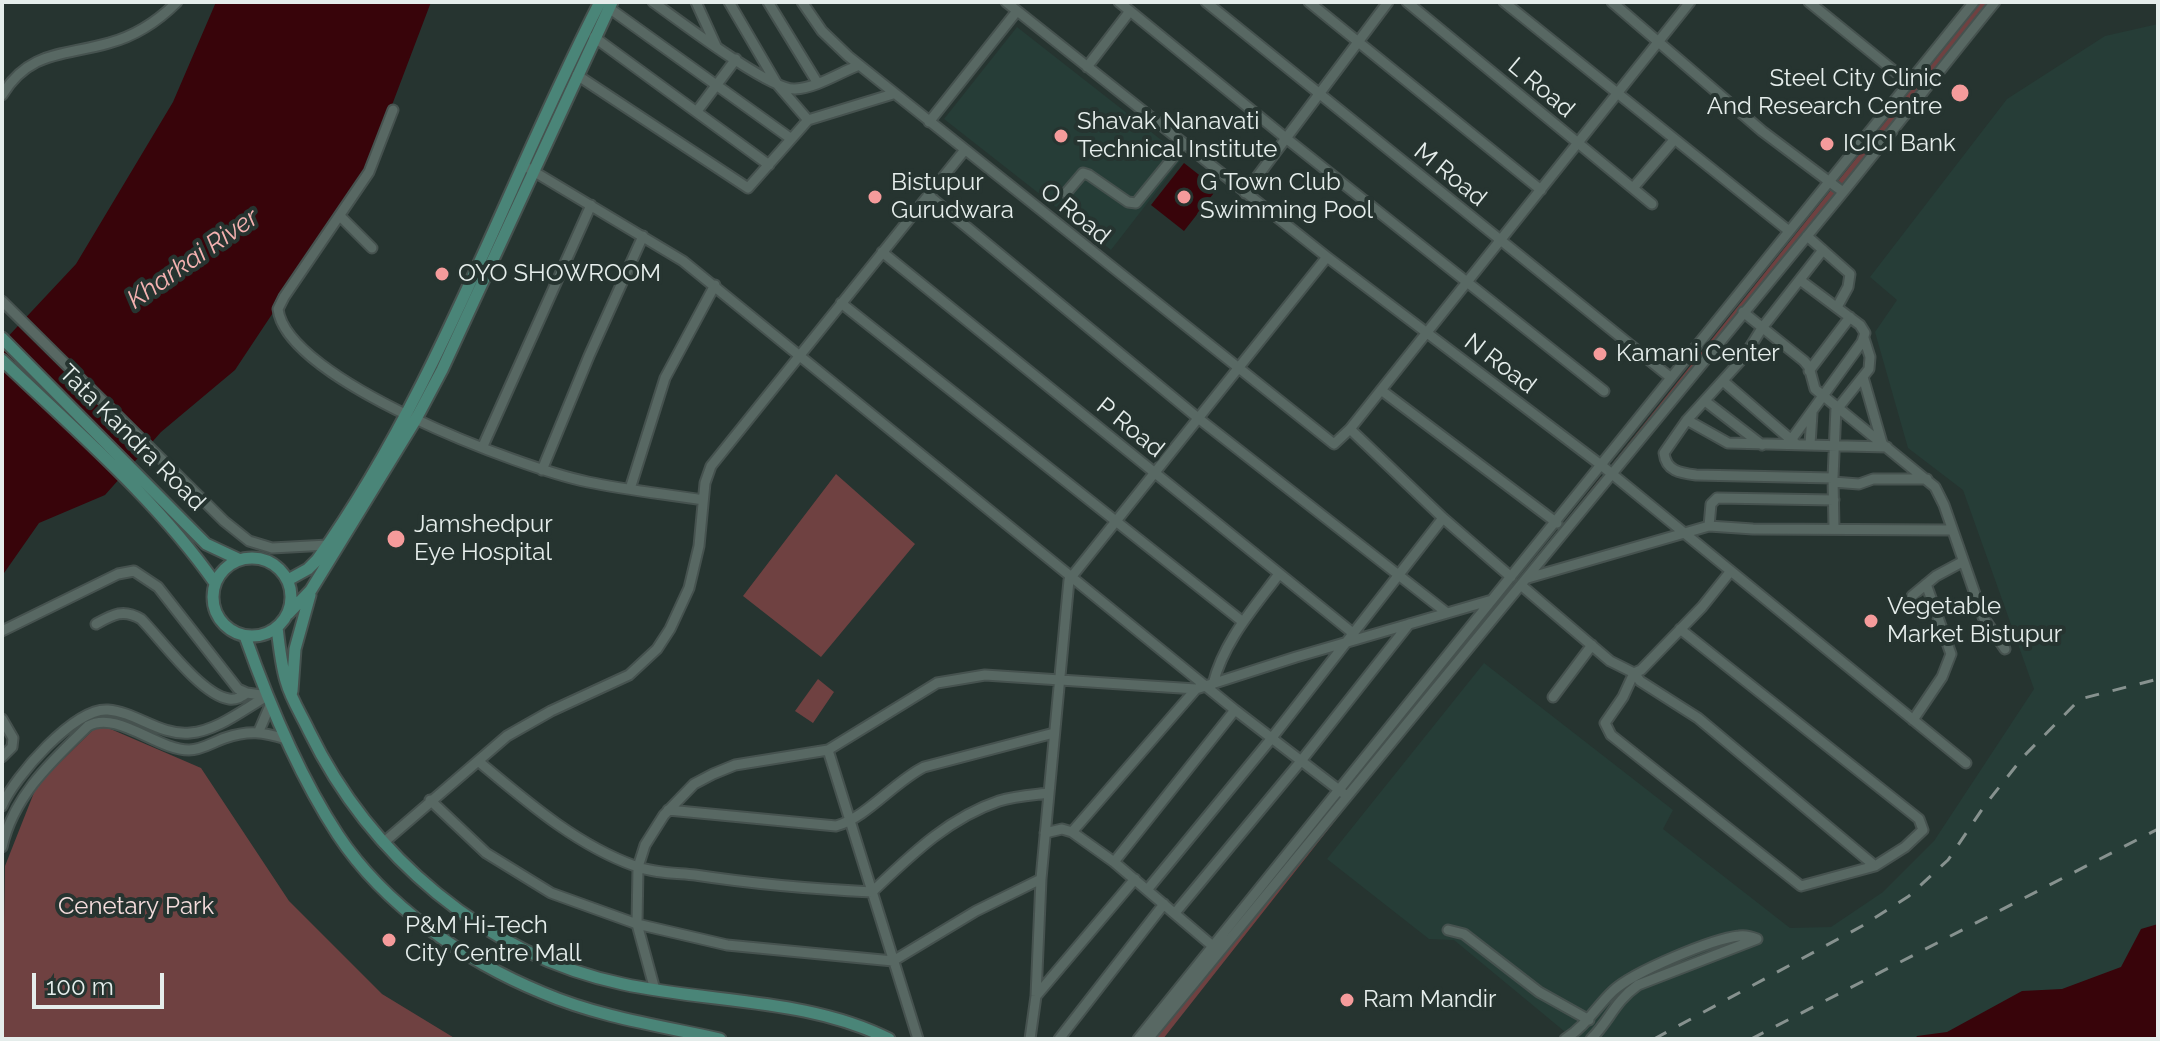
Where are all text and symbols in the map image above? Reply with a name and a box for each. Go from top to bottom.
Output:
street label: L Road [1502,52,1580,124]
place label: Steel City Clinic And Research Centre [1707,65,1942,121]
marker: Steel City Clinic And Research Centre [1949,82,1971,104]
place label: Shavak Nanavati Technical Institute [1077,108,1277,164]
marker: Shavak Nanavati Technical Institute [1052,127,1070,145]
place label: ICICI Bank [1843,130,1956,158]
marker: ICICI Bank [1818,135,1836,153]
street label: M Road [1408,137,1492,213]
place label: Bistupur Gurudwara [891,169,1014,225]
place label: G Town Club Swimming Pool [1200,169,1373,225]
street label: O Road [1034,177,1116,251]
marker: Bistupur Gurudwara [866,188,884,206]
marker: G Town Club Swimming Pool [1175,188,1193,206]
water label: Kharkai River [121,202,265,316]
place label: OYO SHOWROOM [458,260,661,288]
marker: OYO SHOWROOM [433,265,451,283]
street label: N Road [1459,328,1541,400]
place label: Kamani Center [1616,340,1780,368]
marker: Kamani Center [1591,345,1609,363]
street label: Tata Kandra Road [53,359,211,517]
street label: P Road [1090,392,1170,464]
place label: Jamshedpur Eye Hospital [414,511,553,567]
marker: Jamshedpur Eye Hospital [385,528,407,550]
place label: Vegetable Market Bistupur [1887,593,2062,649]
marker: Vegetable Market Bistupur [1862,612,1880,630]
park label: Cenetary Park [58,893,214,921]
place label: P&M Hi-Tech City Centre Mall [405,912,582,968]
marker: P&M Hi-Tech City Centre Mall [380,931,398,949]
scale bar [36,957,168,1007]
text: 100 m [46,972,114,1001]
place label: Ram Mandir [1363,986,1496,1014]
marker: Ram Mandir [1338,991,1356,1009]

